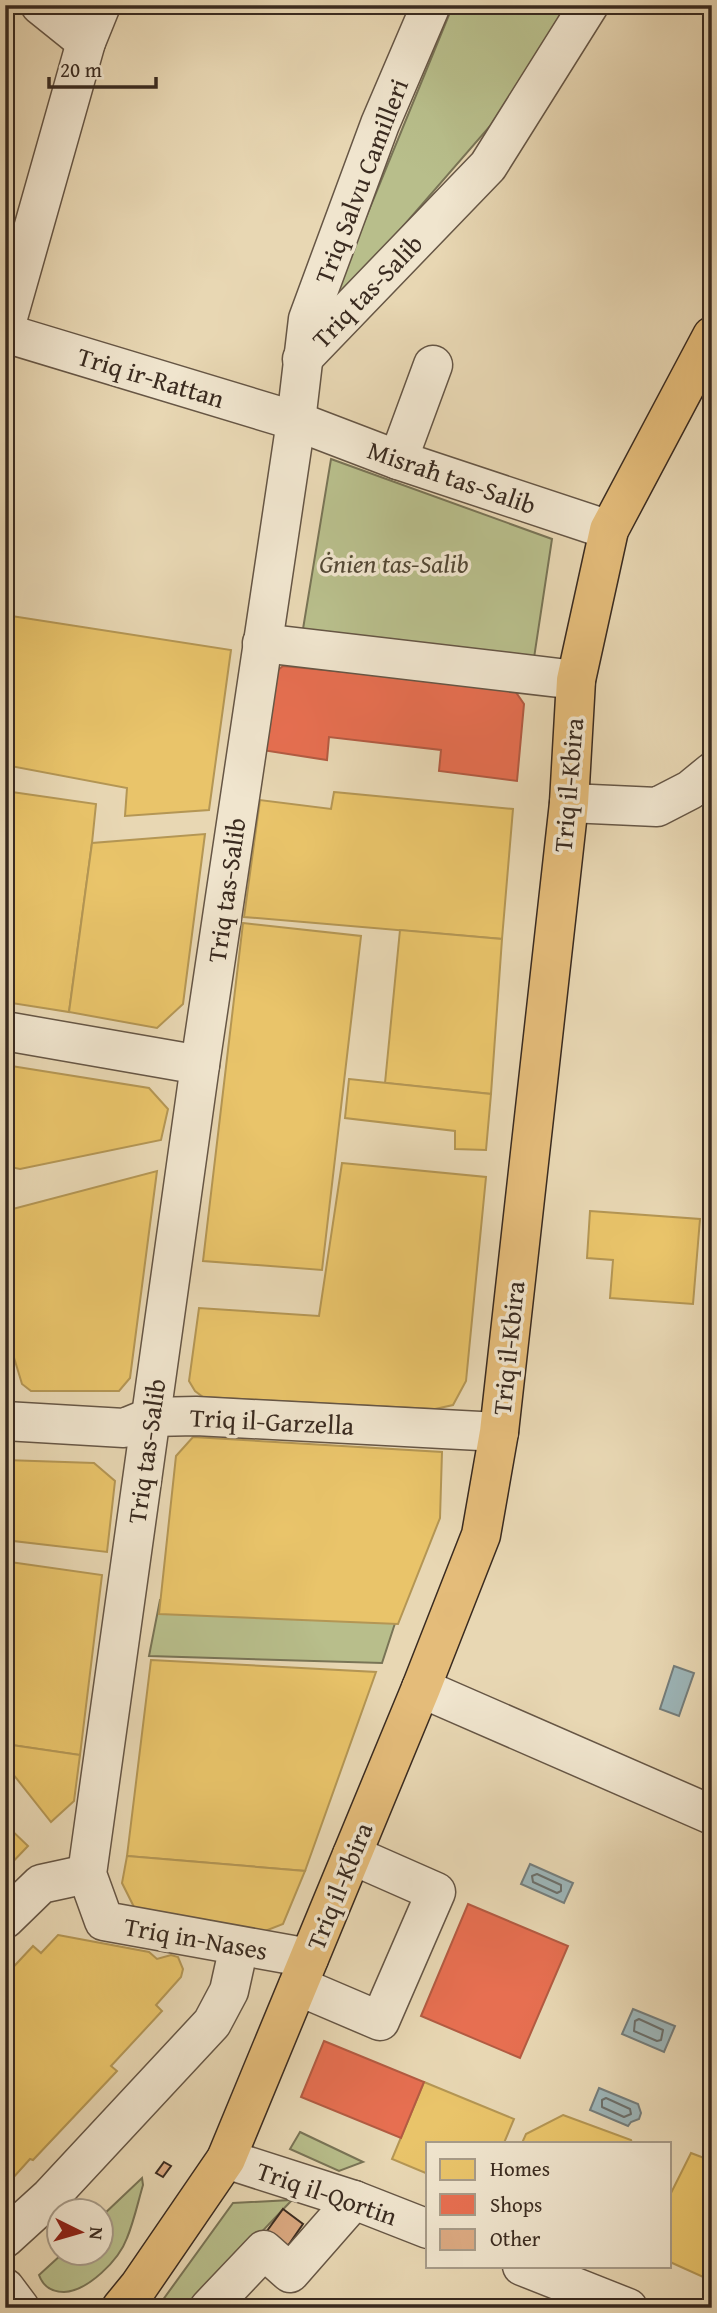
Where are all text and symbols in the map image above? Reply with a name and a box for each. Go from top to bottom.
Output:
scale bar [49,46,156,90]
text: 20 m [60,54,102,85]
street label: Triq Salvu Camilleri [304,73,418,289]
street label: Triq tas-Salib [302,225,432,357]
street label: Triq ir-Rattan [73,336,229,418]
street label: Misraħ tas-Salib [363,430,541,524]
park label: Ġnien tas-Salib [319,544,469,583]
street label: Triq il-Kbira [543,716,593,854]
street label: Triq tas-Salib [197,815,255,965]
street label: Triq il-Kbira [482,1278,534,1417]
street label: Triq tas-Salib [117,1376,175,1526]
street label: Triq il-Garzella [189,1397,356,1445]
street label: Triq il-Kbira [296,1816,383,1956]
street label: Triq in-Nases [121,1906,271,1970]
legend [426,2142,672,2268]
street label: Triq il-Qortin [251,2151,403,2235]
text: Homes [490,2153,550,2184]
text: Shops [490,2189,542,2220]
north arrow [46,2198,116,2268]
text: Other [490,2223,541,2254]
text: N [82,2226,111,2241]

